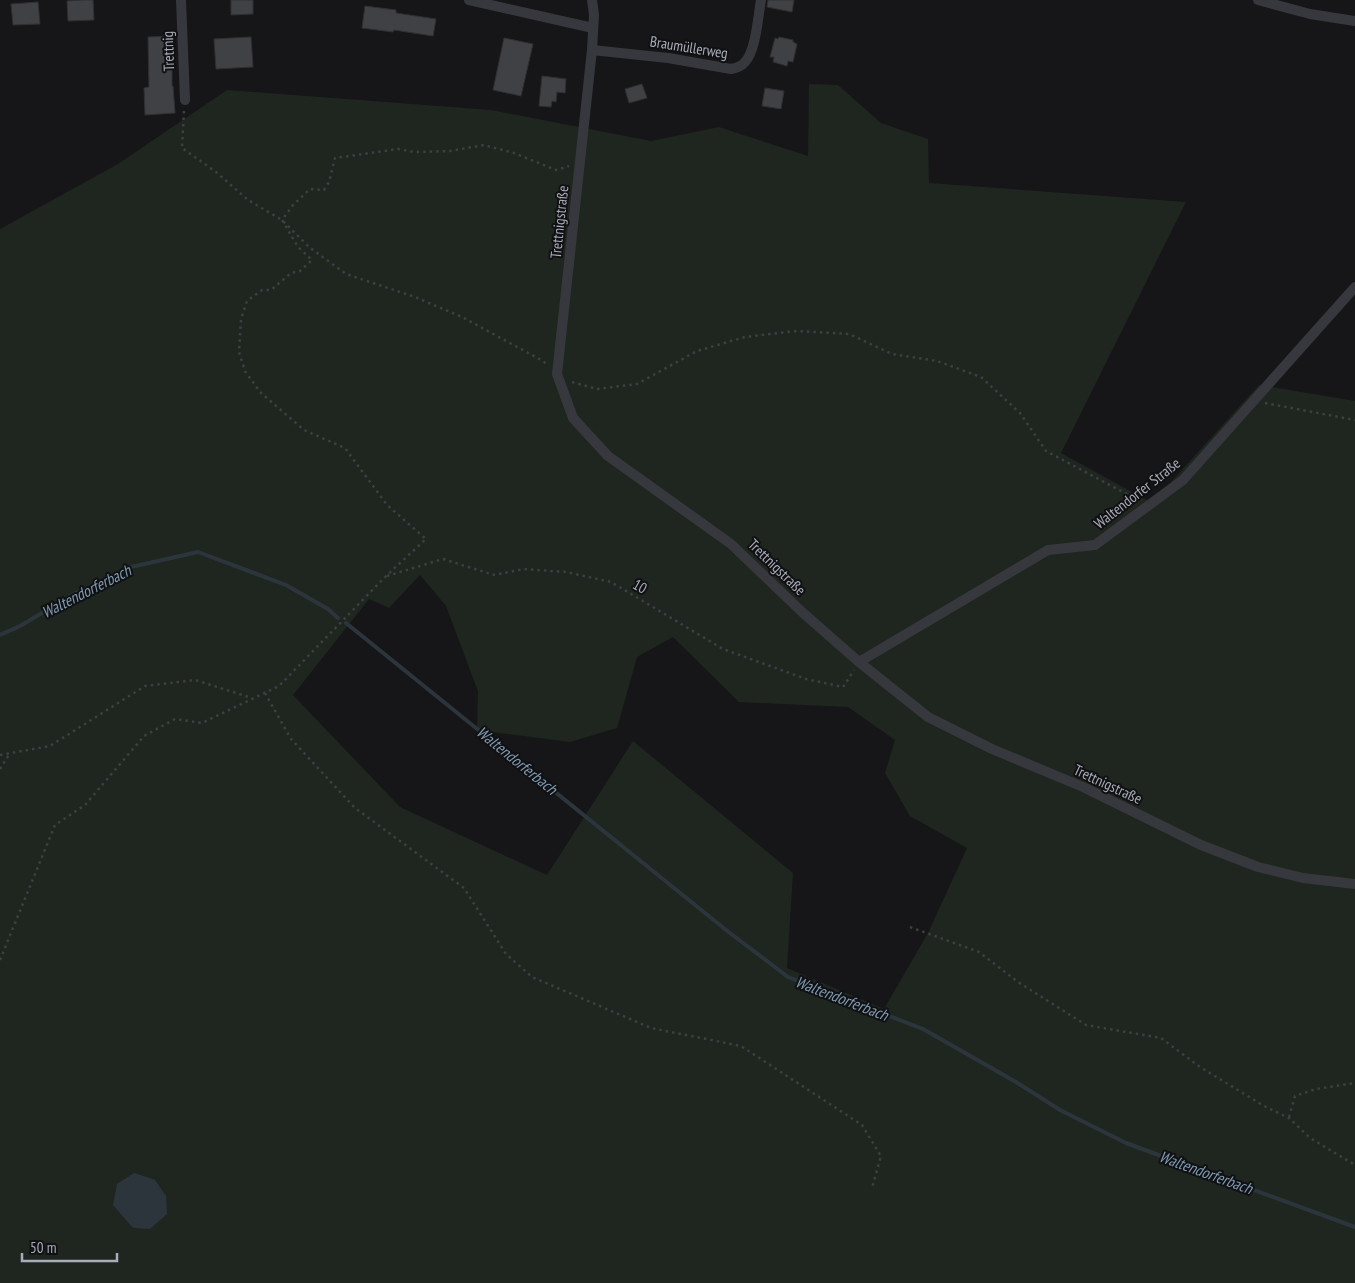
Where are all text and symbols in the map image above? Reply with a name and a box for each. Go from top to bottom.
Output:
street label: Trettnig [158,31,178,71]
street label: Braumüllerweg [649,31,729,63]
street label: Trettnigstraße [546,185,572,259]
street label: Waltendorfer Straße [1090,453,1184,533]
street label: Trettnigstraße [744,535,810,599]
water label: Waltendorferbach [38,560,135,622]
street label: 10 [629,574,651,598]
water label: Waltendorferbach [473,722,562,799]
street label: Trettnigstraße [1071,760,1145,808]
water label: Waltendorferbach [793,971,892,1025]
water label: Waltendorferbach [1157,1146,1256,1198]
scale bar [22,1230,118,1262]
text: 50 m [30,1238,56,1257]

